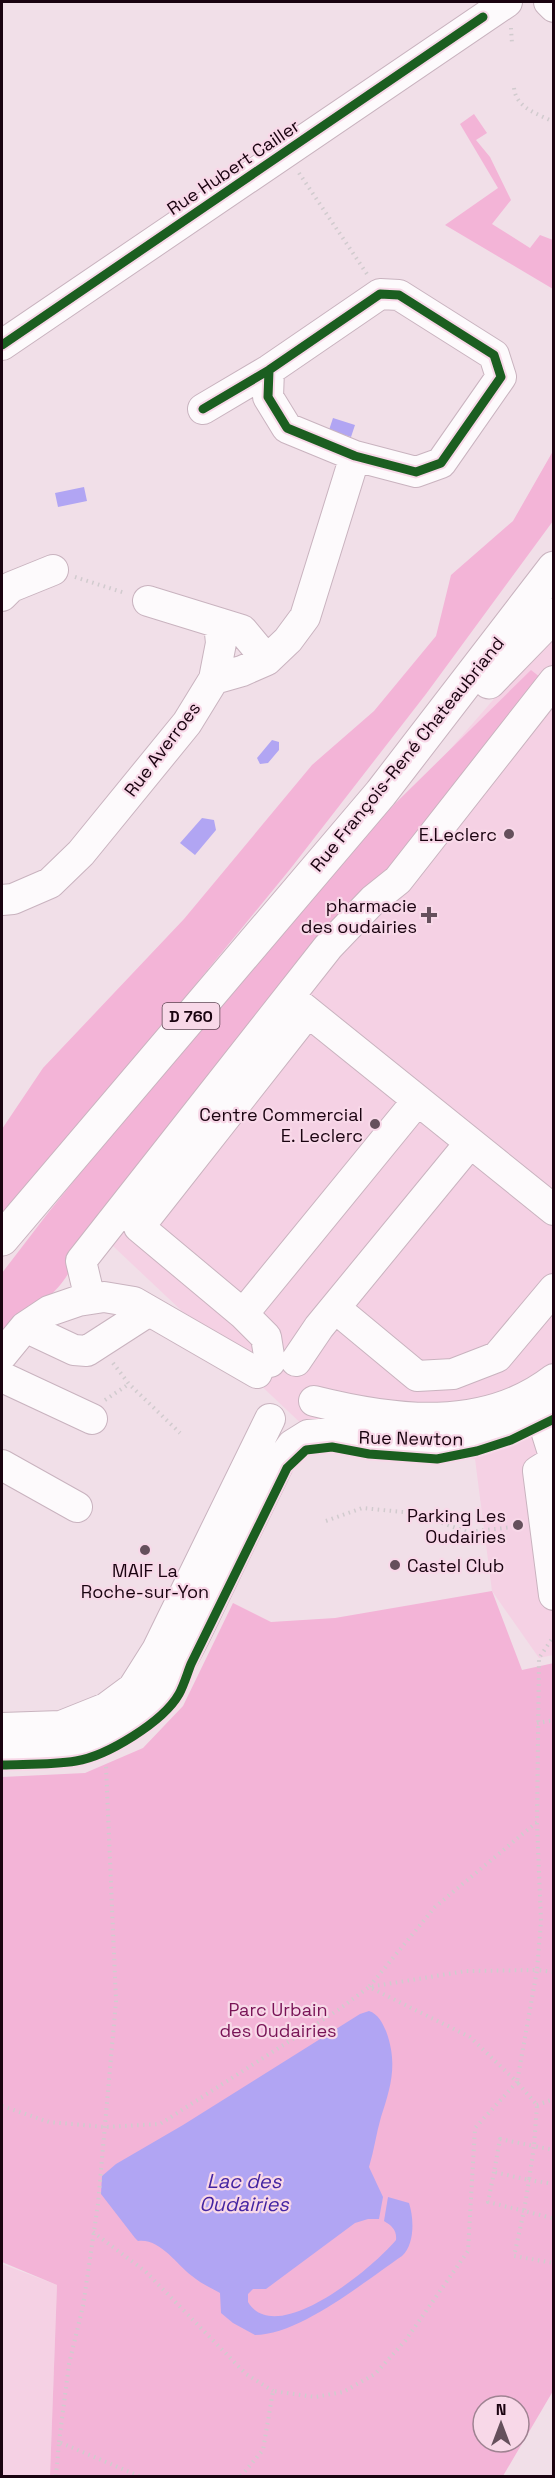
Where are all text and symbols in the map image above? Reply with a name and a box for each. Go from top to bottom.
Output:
street label: Rue Hubert Cailler [162,114,304,220]
street label: Rue François-René Chateaubriand [305,632,509,876]
street label: Rue Averroes [119,697,205,801]
place label: E.Leclerc [419,823,497,846]
marker: E.Leclerc [502,827,516,841]
place label: pharmacie des oudairies [301,894,417,938]
marker: pharmacie des oudairies [422,908,436,922]
road number: D 760 [162,1003,219,1029]
place label: Centre Commercial E. Leclerc [199,1103,363,1147]
marker: Centre Commercial E. Leclerc [368,1117,382,1131]
street label: Rue Newton [358,1426,464,1450]
place label: Parking Les Oudairies [407,1504,506,1548]
marker: Parking Les Oudairies [511,1518,525,1532]
marker: MAIF La Roche-sur-Yon [138,1543,152,1557]
place label: Castel Club [407,1554,504,1577]
marker: Castel Club [388,1558,402,1572]
place label: MAIF La Roche-sur-Yon [81,1559,209,1603]
park label: Parc Urbain des Oudairies [219,1998,337,2042]
water label: Lac des Oudairies [199,2168,290,2217]
north arrow [471,2394,531,2454]
text: N [496,2399,506,2420]

